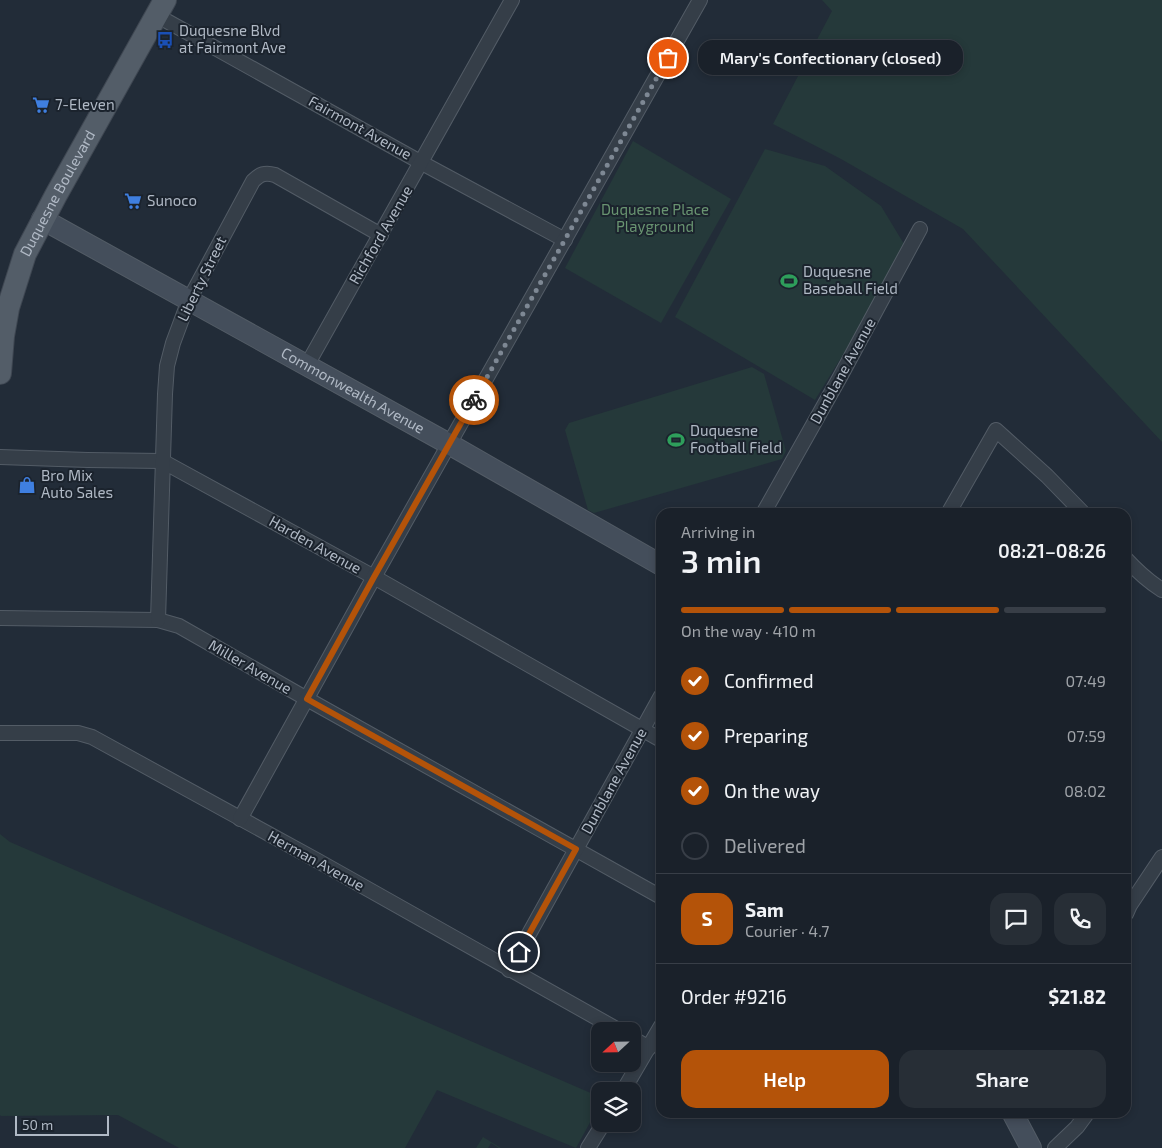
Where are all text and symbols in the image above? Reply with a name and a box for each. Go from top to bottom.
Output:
place label: Duquesne Blvd at Fairmont Ave [179,21,286,56]
bus stop icon: Duquesne Blvd at Fairmont Ave [155,30,175,50]
pin [647,37,689,79]
callout: Mary's Confectionary (closed) [698,40,963,76]
icon: bag [654,44,682,72]
text: Mary's Confectionary (closed) [720,48,941,67]
street label: Fairmont Avenue [306,91,415,163]
supermarket icon: 7-Eleven [31,95,51,115]
place label: 7-Eleven [55,95,115,113]
street label: Duquesne Boulevard [15,127,98,259]
street label: Richford Avenue [345,182,416,287]
supermarket icon: Sunoco [123,191,143,211]
place label: Sunoco [147,191,197,209]
park label: Duquesne Place Playground [601,200,709,235]
street label: Liberty Street [173,233,230,324]
place label: Duquesne Baseball Field [803,262,898,297]
sports icon: Duquesne Baseball Field [779,271,799,291]
street label: Dunblane Avenue [806,314,879,427]
street label: Commonwealth Avenue [278,343,428,437]
courier [449,375,499,425]
icon: bike [460,386,488,414]
place label: Duquesne Football Field [690,421,782,456]
sports icon: Duquesne Football Field [666,430,686,450]
place label: Bro Mix Auto Sales [41,466,113,501]
shop icon: Bro Mix Auto Sales [17,475,37,495]
street label: Harden Avenue [266,511,365,577]
text: Arriving in [681,522,755,541]
text: 08:21–08:26 [998,539,1106,562]
text: 3 min [681,541,762,579]
text: On the way · 410 m [681,621,816,640]
street label: Miller Avenue [206,635,295,697]
icon: check [681,667,709,695]
text: Confirmed [724,669,814,692]
text: 07:49 [1065,671,1106,690]
icon: check [681,722,709,750]
street label: Dunblane Avenue [577,724,650,837]
text: Preparing [724,724,808,747]
text: 07:59 [1067,726,1106,745]
icon: check [681,777,709,805]
text: On the way [724,779,820,802]
text: 08:02 [1064,781,1106,800]
street label: Herman Avenue [265,826,368,894]
text: Delivered [724,834,806,857]
button: chat [990,893,1042,945]
button: phone [1054,893,1106,945]
text: Sam [745,898,784,921]
text: S [701,907,713,930]
text: Courier · 4.7 [745,921,829,940]
pin [498,931,540,973]
icon: home [505,938,533,966]
text: Order #9216 [681,985,787,1008]
text: $21.82 [1048,985,1106,1008]
north arrow [591,1022,641,1072]
map controls [591,1022,641,1132]
button: Help [681,1050,889,1108]
button: Share [899,1050,1106,1108]
button: layers [591,1082,641,1132]
scale bar [15,1113,109,1136]
text: 50 m [22,1116,53,1133]

